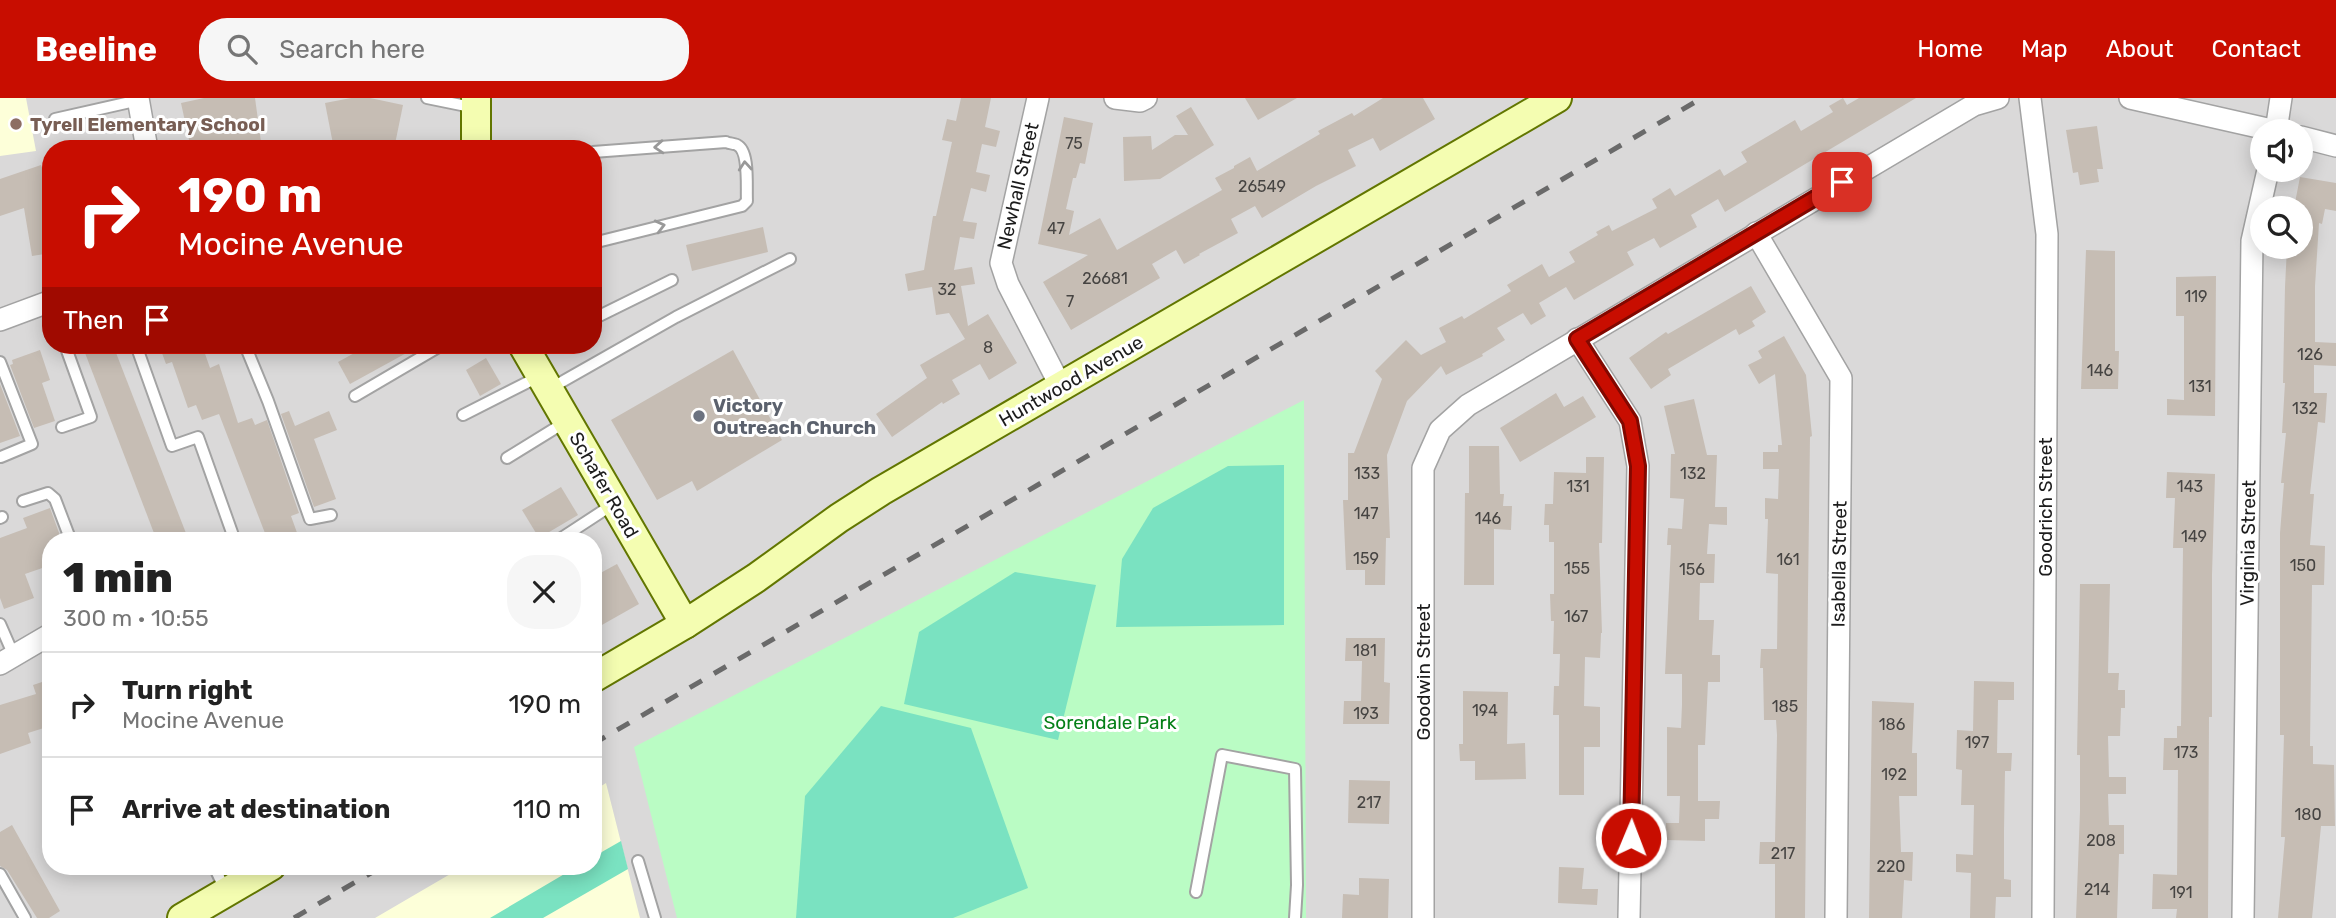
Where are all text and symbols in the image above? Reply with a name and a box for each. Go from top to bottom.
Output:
search box [199,18,689,81]
text: Beeline [35,30,157,69]
icon: search [223,30,261,68]
text: Search here [279,34,425,65]
text: Home [1917,35,1983,63]
text: Map [2021,35,2068,63]
text: About [2106,35,2174,63]
text: Contact [2212,35,2301,63]
place label: Tyrell Elementary School [30,113,265,136]
marker: Tyrell Elementary School [8,116,24,132]
map controls [2250,119,2313,259]
button: sound [2250,119,2313,182]
street label: Newhall Street [992,120,1044,252]
house number: 75 [1065,134,1083,153]
one-way arrow [654,139,665,154]
pin [1812,152,1872,212]
one-way arrow [738,160,753,171]
icon: arrive [1823,163,1861,201]
text: 190 m [178,166,322,224]
icon: right [63,168,154,259]
house number: 26549 [1238,177,1286,196]
button: search [2250,196,2313,259]
house number: 47 [1047,219,1065,238]
one-way arrow [653,220,665,234]
text: Mocine Avenue [178,225,404,263]
house number: 26681 [1082,269,1128,288]
house number: 32 [937,280,957,299]
house number: 119 [2184,287,2208,306]
house number: 7 [1066,292,1074,311]
icon: arrive [138,301,176,339]
text: Then [63,305,124,336]
street label: Huntwood Avenue [995,330,1147,432]
house number: 8 [983,338,993,357]
house number: 126 [2297,345,2323,364]
house number: 146 [2087,361,2114,380]
house number: 131 [2188,377,2212,396]
place label: Victory Outreach Church [713,394,876,439]
house number: 132 [2292,399,2318,418]
marker: Victory Outreach Church [691,408,707,424]
street label: Schafer Road [564,428,644,542]
street label: Goodrich Street [2034,437,2057,577]
house number: 133 [1354,464,1380,483]
house number: 132 [1680,464,1706,483]
house number: 131 [1566,477,1590,496]
house number: 143 [2177,477,2203,496]
street label: Virginia Street [2235,479,2261,606]
street label: Isabella Street [1826,500,1852,628]
house number: 147 [1354,504,1378,523]
house number: 146 [1475,509,1502,528]
house number: 149 [2181,527,2207,546]
house number: 159 [1353,549,1379,568]
house number: 161 [1777,550,1799,569]
text: 1 min [63,553,173,603]
button: close [507,555,581,629]
house number: 150 [2290,556,2316,575]
house number: 155 [1564,559,1590,578]
house number: 156 [1679,560,1705,579]
street label: Goodwin Street [1412,603,1435,741]
text: 300 m · 10:55 [63,604,209,632]
house number: 167 [1564,607,1588,626]
house number: 181 [1353,641,1377,660]
text: Turn right [122,675,252,706]
icon: right [63,686,101,724]
text: 190 m [508,689,581,720]
house number: 185 [1772,697,1798,716]
house number: 194 [1472,701,1498,720]
house number: 193 [1353,704,1379,723]
text: Mocine Avenue [122,706,284,734]
park label: Sorendale Park [1043,711,1177,734]
house number: 186 [1879,715,1906,734]
house number: 197 [1965,733,1989,752]
house number: 173 [2174,743,2198,762]
house number: 192 [1881,765,1907,784]
icon: arrive [63,791,101,829]
house number: 217 [1357,793,1381,812]
text: Arrive at destination [122,794,390,825]
text: 110 m [513,794,581,825]
position arrow [1594,801,1668,875]
house number: 180 [2294,805,2322,824]
house number: 208 [2086,831,2116,850]
house number: 217 [1771,844,1795,863]
house number: 220 [1877,857,1905,876]
house number: 214 [2084,880,2110,899]
house number: 191 [2169,883,2193,902]

